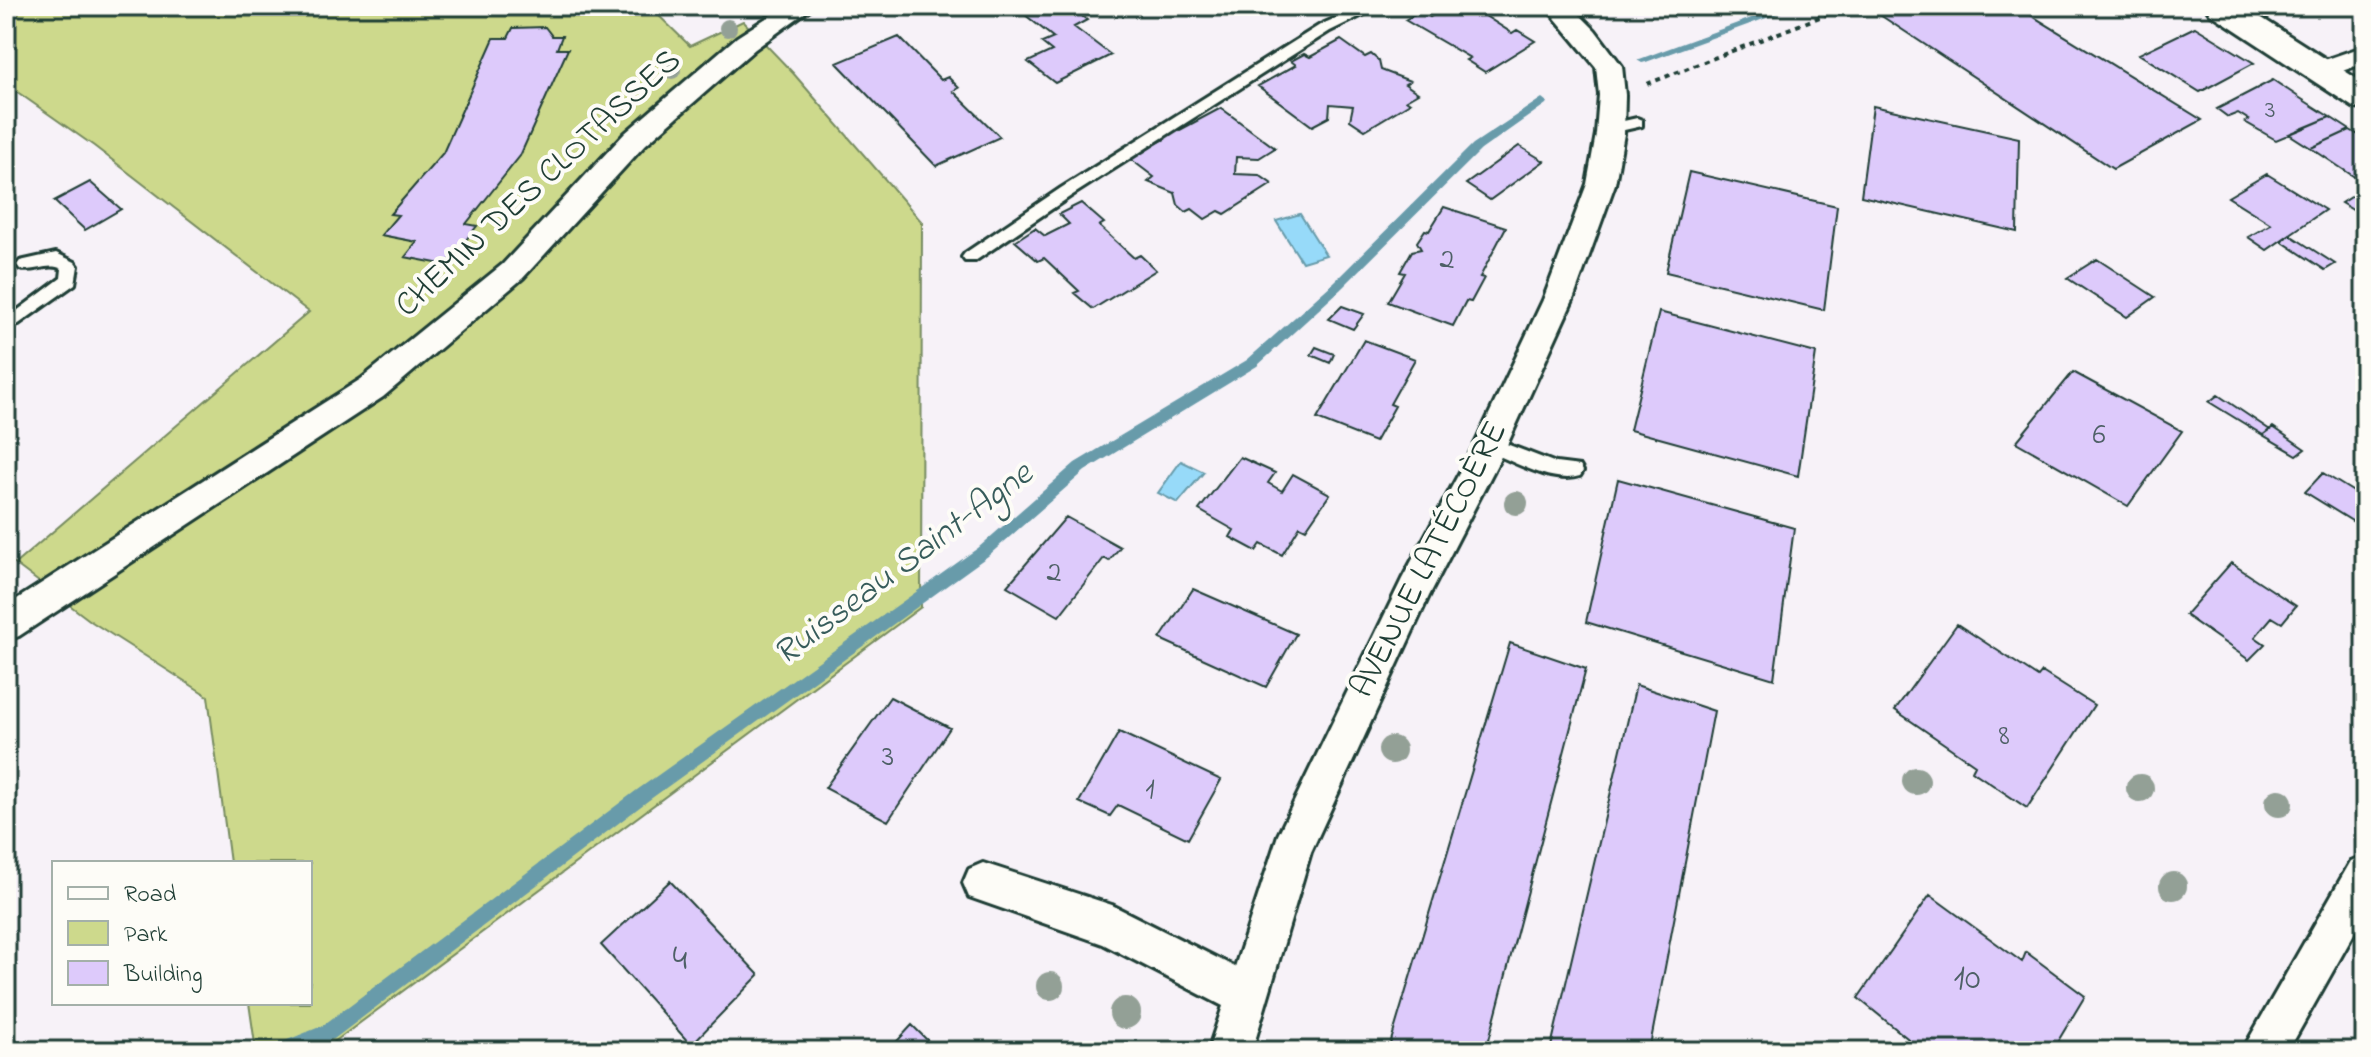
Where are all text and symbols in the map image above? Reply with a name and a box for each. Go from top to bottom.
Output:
street label: CHEMIN DES CLOTASSES [385,38,693,330]
house number: 3 [2265,92,2275,130]
house number: 2 [1440,239,1455,283]
street label: AVENUE LATÉCOÈRE [1339,413,1521,707]
house number: 6 [2092,414,2106,458]
water label: Ruisseau Saint-Agne [763,448,1047,680]
house number: 2 [1047,552,1062,596]
house number: 8 [1998,715,2010,759]
house number: 3 [882,736,894,780]
house number: 1 [1145,769,1155,813]
legend [52,861,312,1005]
text: Road [124,878,177,913]
text: Park [124,918,168,953]
house number: 4 [673,934,688,987]
house number: 10 [1954,953,1981,1006]
text: Building [123,958,203,993]

